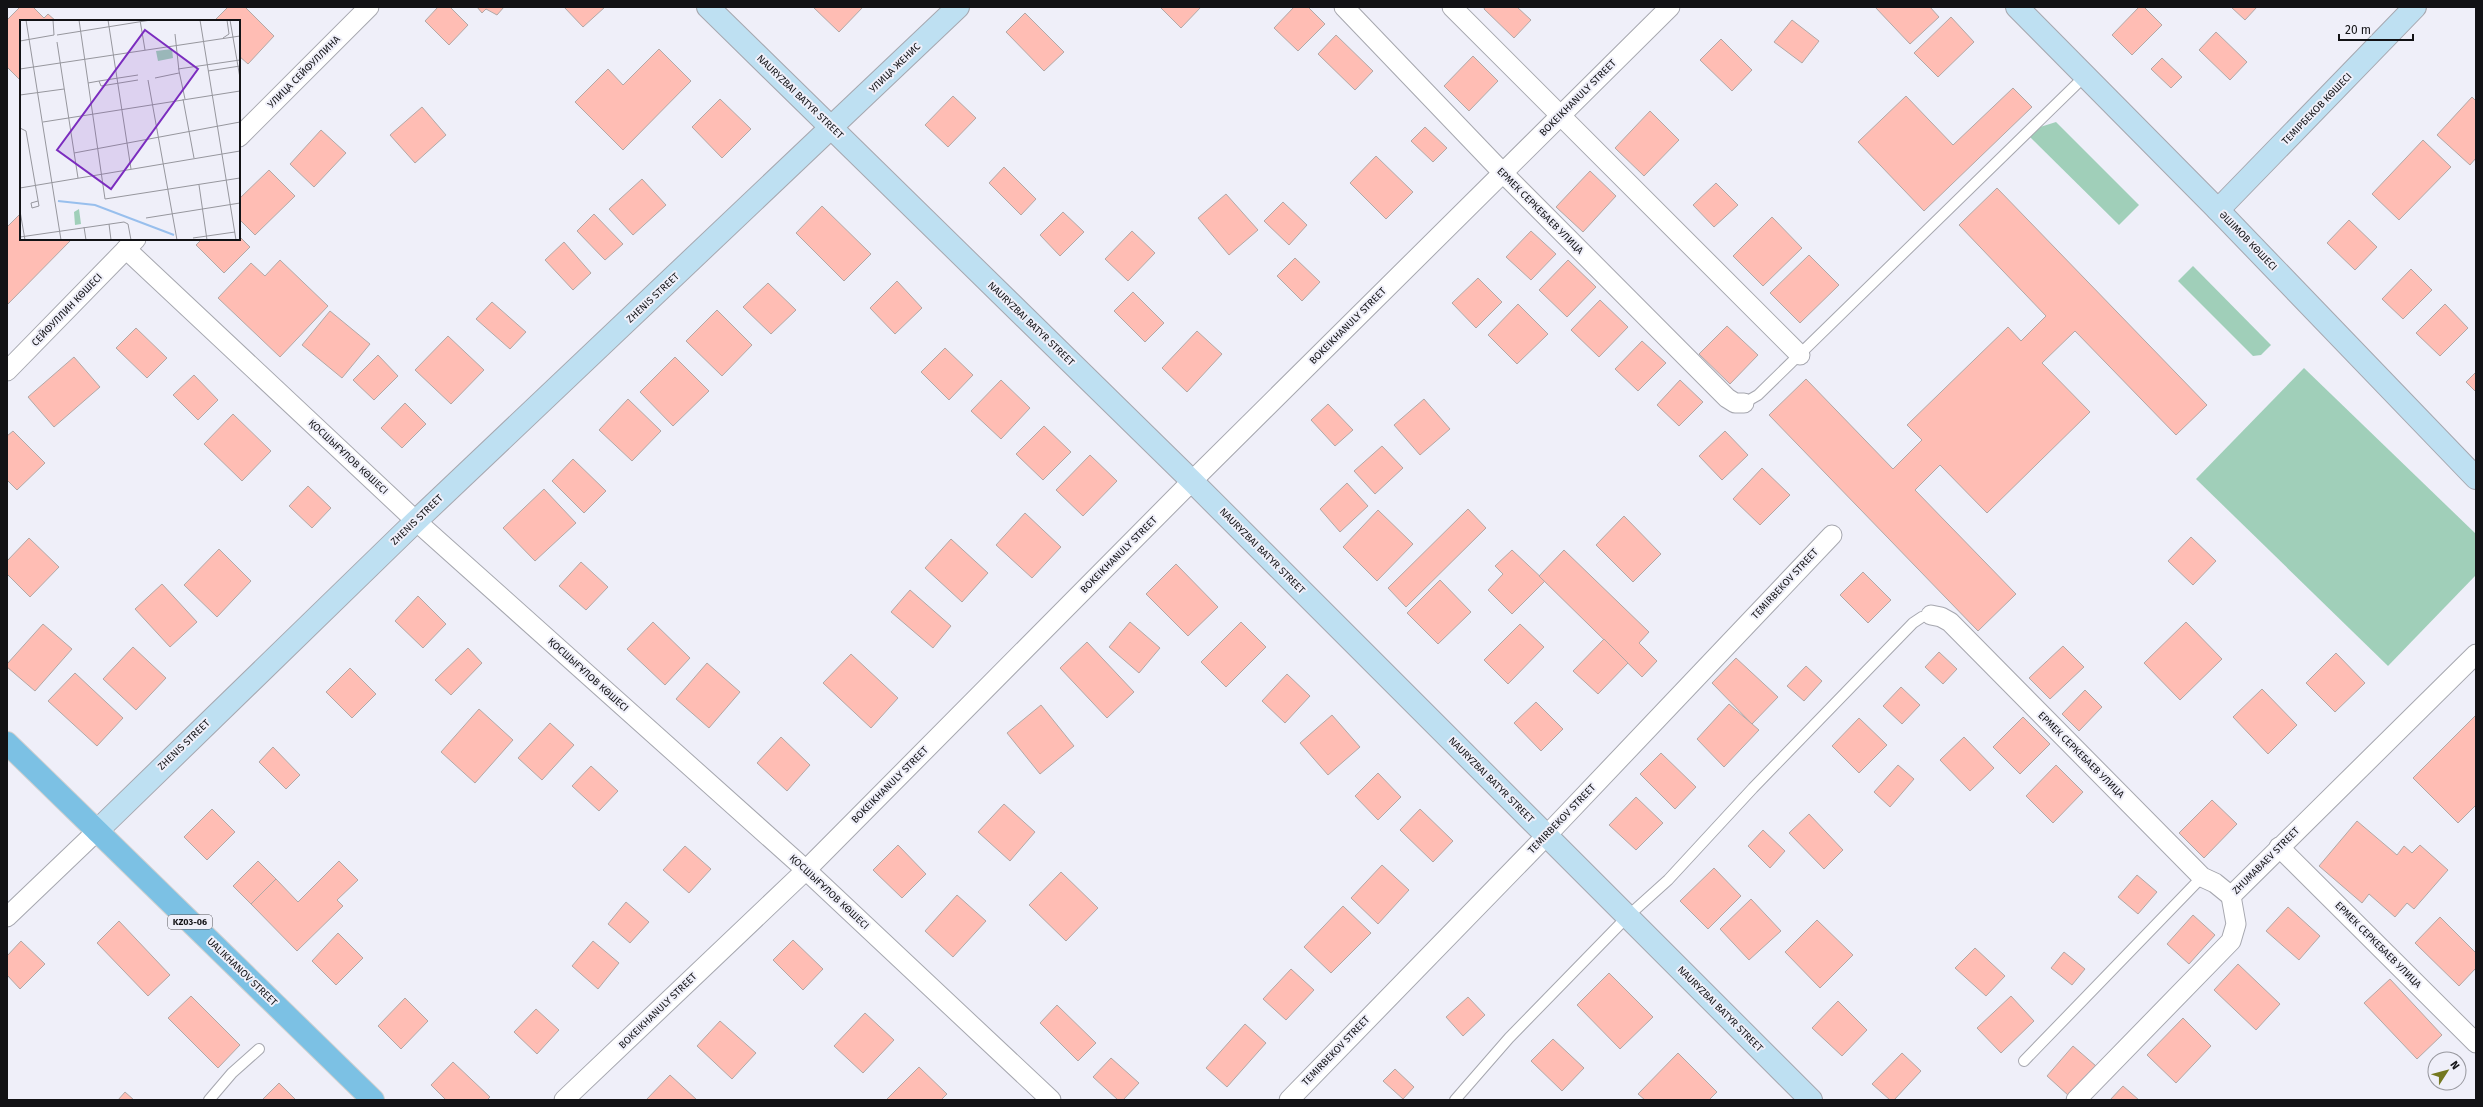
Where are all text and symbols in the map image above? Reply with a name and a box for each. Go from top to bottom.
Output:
scale bar [2339,16,2413,42]
inset map [20,20,240,240]
text: 20 m [2345,23,2371,37]
street label: УЛИЦА СЕЙФУЛЛИНА [265,32,343,111]
street label: УЛИЦА ЖЕНИС [867,40,923,95]
street label: NAURYZBAI BATYR STREET [754,52,846,142]
street label: BOKEIKHANULY STREET [1537,57,1619,139]
street label: ТЕМІРБЕКОВ КӨШЕСІ [2280,71,2354,147]
street label: ЕРМЕК СЕРКЕБАЕВ УЛИЦА [1494,165,1586,257]
street label: ӘШІМОВ КӨШЕСІ [2217,209,2279,273]
street label: ZHENIS STREET [624,270,682,325]
street label: СЕЙФУЛЛИН КӨШЕСІ [29,271,105,349]
street label: NAURYZBAI BATYR STREET [985,279,1077,369]
street label: BOKEIKHANULY STREET [1307,285,1389,367]
street label: ҚОСШЫҒҰЛОВ КӨШЕСІ [306,417,390,497]
street label: ZHENIS STREET [389,492,446,548]
street label: NAURYZBAI BATYR STREET [1217,506,1308,597]
street label: BOKEIKHANULY STREET [1078,514,1160,596]
street label: TEMIRBEKOV STREET [1749,546,1821,622]
street label: ҚОСШЫҒҰЛОВ КӨШЕСІ [545,636,631,714]
street label: ЕРМЕК СЕРКЕБАЕВ УЛИЦА [2035,709,2127,801]
street label: ZHENIS STREET [156,717,213,773]
street label: NAURYZBAI BATYR STREET [1446,735,1537,826]
street label: BOKEIKHANULY STREET [849,744,931,826]
street label: TEMIRBEKOV STREET [1526,781,1599,856]
street label: ZHUMABAEV STREET [2230,824,2303,897]
street label: ҚОСШЫҒҰЛОВ КӨШЕСІ [787,852,871,932]
street label: ЕРМЕК СЕРКЕБАЕВ УЛИЦА [2332,899,2424,991]
road number: KZ03-06 [168,915,212,929]
street label: UALIKHANOV STREET [204,935,280,1009]
street label: NAURYZBAI BATYR STREET [1675,964,1766,1055]
street label: BOKEIKHANULY STREET [617,970,700,1051]
street label: TEMIRBEKOV STREET [1300,1013,1373,1088]
north arrow [2427,1051,2467,1091]
text: N [2447,1059,2462,1072]

